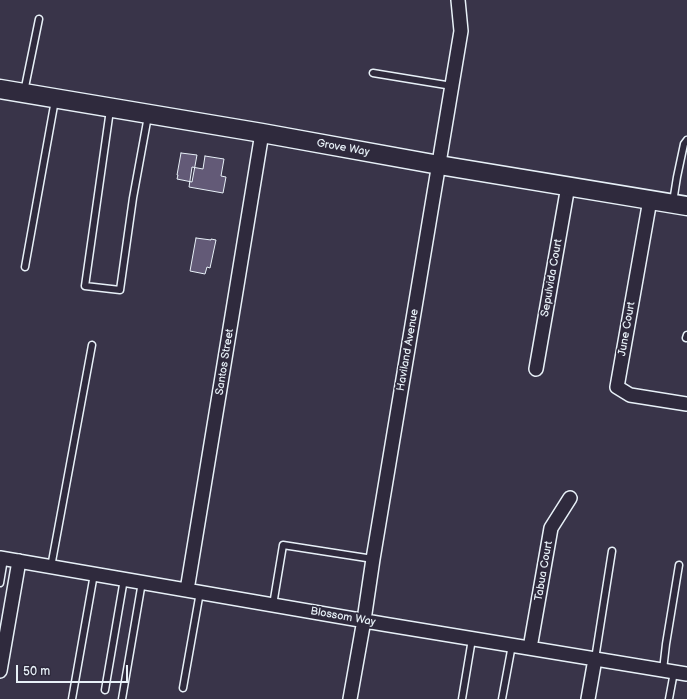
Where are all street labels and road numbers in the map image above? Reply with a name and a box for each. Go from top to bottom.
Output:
street label: Grove Way [316,137,370,159]
street label: Sepulvida Court [539,238,565,318]
street label: June Court [616,301,638,357]
street label: Haviland Avenue [394,308,422,392]
street label: Santos Street [213,328,237,396]
street label: Tabua Court [532,540,556,602]
street label: Blossom Way [309,605,377,629]

